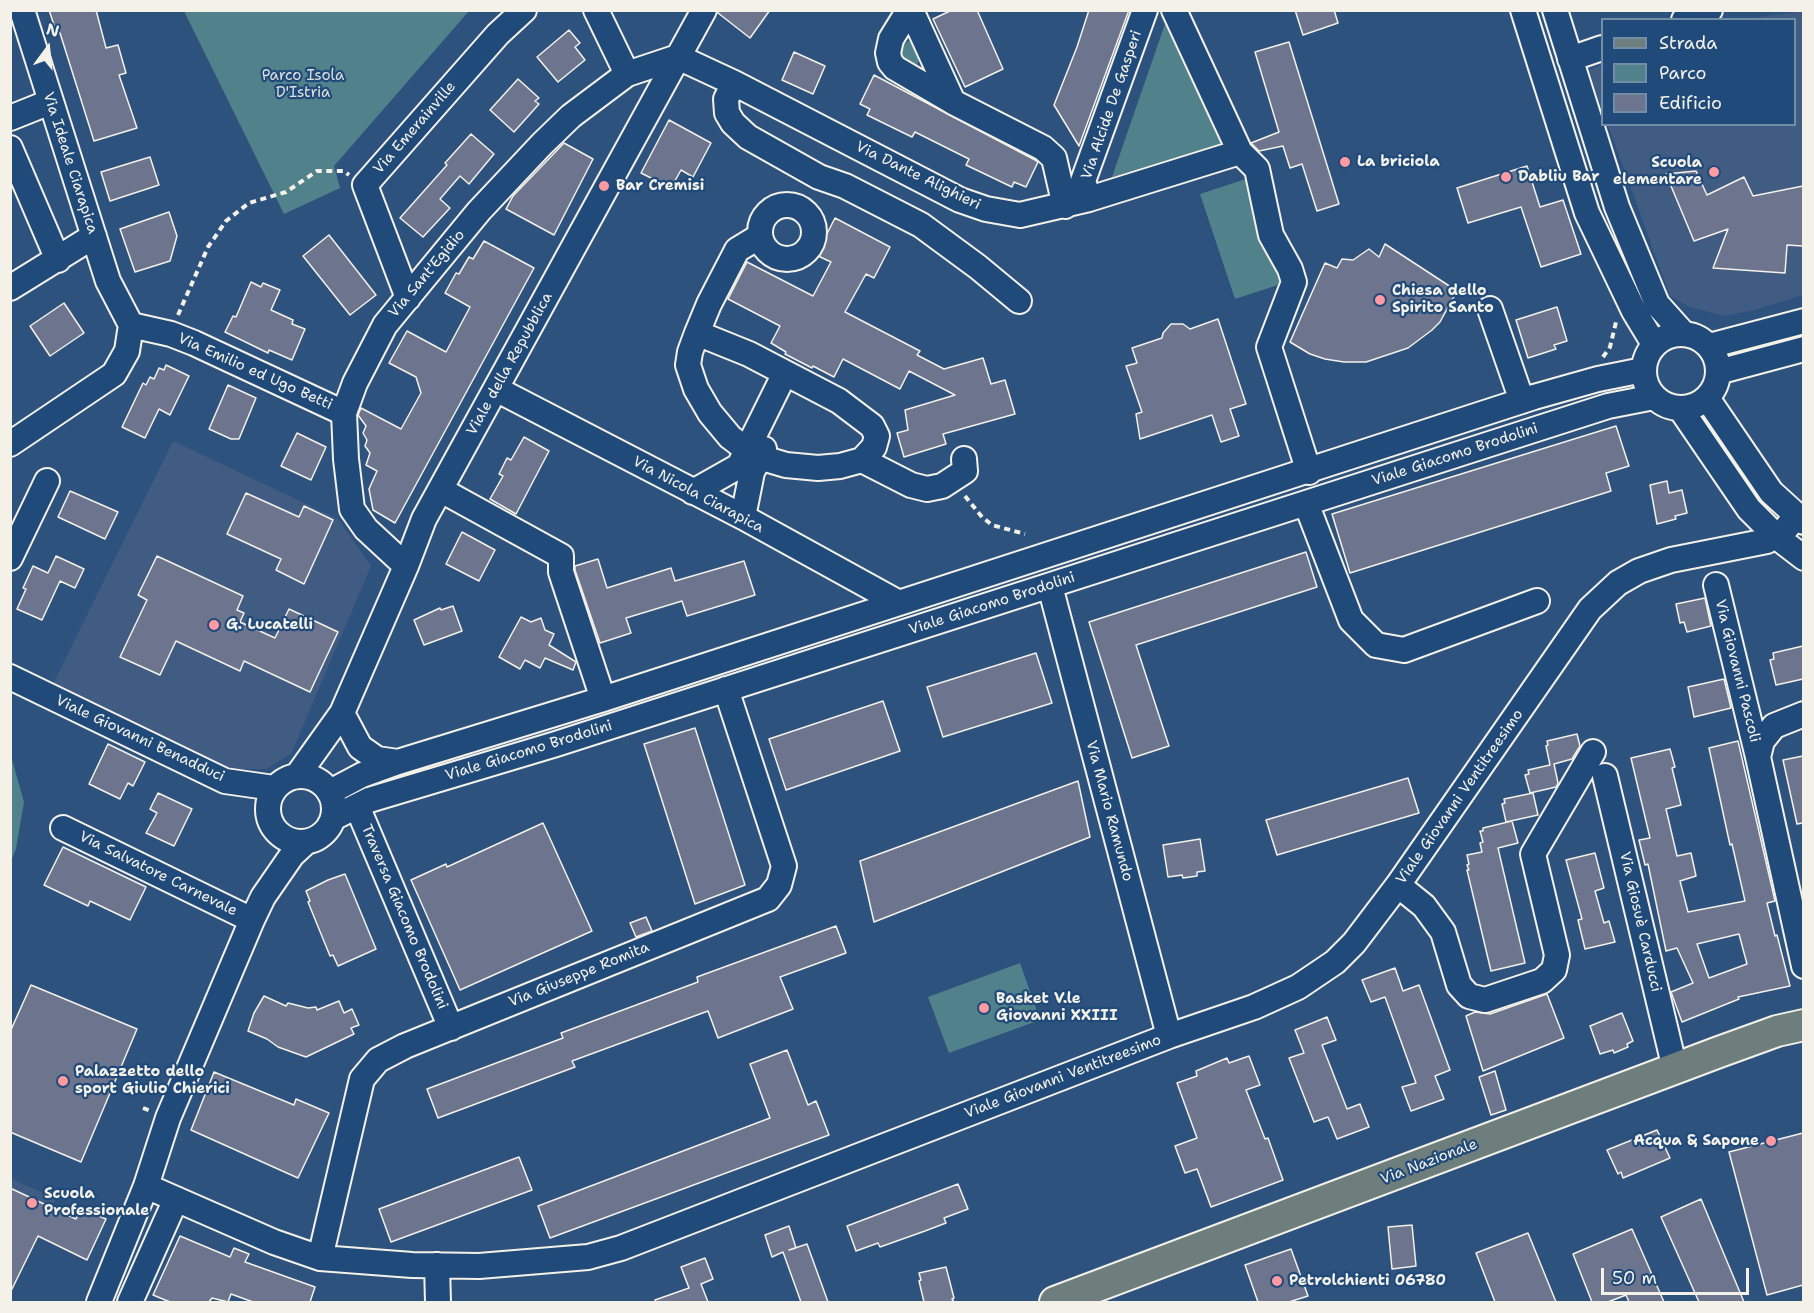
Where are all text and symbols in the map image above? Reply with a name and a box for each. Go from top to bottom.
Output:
north arrow [18,18,78,78]
text: N [44,18,62,42]
legend [1601,18,1796,126]
street label: Via Alcide De Gasperi [1078,28,1146,182]
text: Strada [1659,31,1718,55]
text: Parco [1659,61,1707,85]
park label: Parco Isola D'Istria [262,67,344,102]
street label: Via Emerainville [370,78,460,178]
street label: Via Ideale Ciarapica [39,90,101,236]
text: Edificio [1659,91,1722,115]
street label: Via Dante Alighieri [853,138,983,214]
place label: La briciola [1357,153,1440,171]
place label: Scuola elementare [1613,154,1702,189]
marker: La briciola [1338,155,1352,169]
marker: Scuola elementare [1707,165,1721,179]
place label: Dabliu Bar [1518,168,1599,186]
marker: Dabliu Bar [1499,170,1513,184]
place label: Bar Cremisi [616,177,704,195]
marker: Bar Cremisi [597,179,611,193]
street label: Via Sant'Egidio [385,226,469,322]
place label: Chiesa dello Spirito Santo [1392,282,1494,317]
street label: Viale della Repubblica [463,289,557,439]
marker: Chiesa dello Spirito Santo [1373,293,1387,307]
street label: Via Emilio ed Ugo Betti [175,330,335,414]
street label: Viale Giacomo Brodolini [1370,420,1540,490]
street label: Via Nicola Ciarapica [629,453,767,537]
street label: Viale Giacomo Brodolini [907,569,1077,639]
street label: Via Giovanni Pascoli [1710,598,1764,744]
place label: G. Lucatelli [226,616,313,634]
marker: G. Lucatelli [207,618,221,632]
street label: Viale Giovanni Benadduci [53,692,227,786]
street label: Viale Giovanni Ventitreesimo [1393,706,1527,888]
street label: Viale Giacomo Brodolini [443,717,615,785]
street label: Via Mario Ramundo [1082,739,1136,883]
street label: Traversa Giacomo Brodolini [357,822,451,1012]
street label: Via Salvatore Carnevale [76,828,240,920]
street label: Via Giosuè Carducci [1615,850,1665,994]
street label: Via Giuseppe Romita [506,939,652,1011]
place label: Basket V.le Giovanni XXIII [996,990,1118,1025]
marker: Basket V.le Giovanni XXIII [977,1001,991,1015]
street label: Viale Giovanni Ventitreesimo [962,1031,1164,1123]
place label: Palazzetto dello sport Giulio Chierici [75,1063,230,1098]
marker: Palazzetto dello sport Giulio Chierici [56,1074,70,1088]
place label: Acqua & Sapone [1633,1132,1759,1150]
marker: Acqua & Sapone [1764,1134,1778,1148]
street label: Via Nazionale [1378,1135,1480,1189]
place label: Scuola Professionale [44,1185,149,1220]
marker: Scuola Professionale [25,1196,39,1210]
scale bar [1604,1256,1752,1294]
text: 50 m [1612,1266,1657,1290]
place label: Petrolchienti 06780 [1289,1272,1446,1290]
marker: Petrolchienti 06780 [1270,1274,1284,1288]

